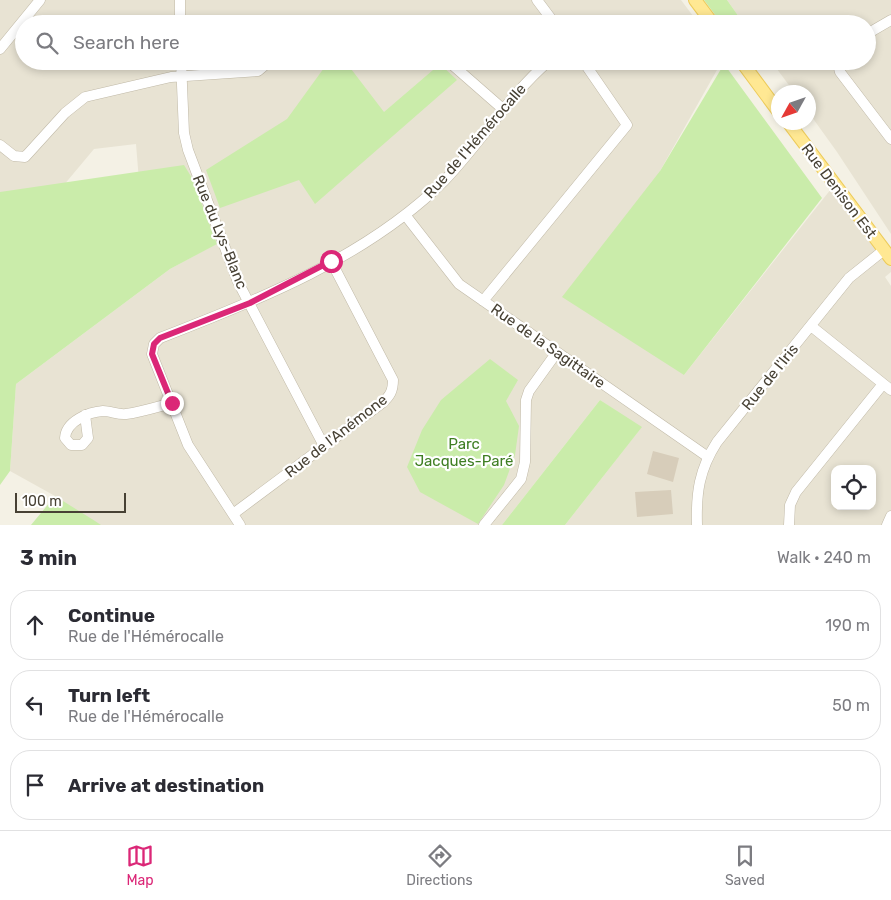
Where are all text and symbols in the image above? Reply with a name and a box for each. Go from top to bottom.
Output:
search box [15,15,876,70]
icon: search [33,29,61,57]
text: Search here [73,31,180,54]
street label: Rue de l'Hémérocalle [420,80,530,202]
north arrow [771,85,816,130]
street label: Rue Denison Est [798,140,881,242]
street label: Rue du Lys-Blanc [189,172,251,292]
route start [320,250,343,273]
street label: Rue de la Sagittaire [487,300,609,392]
street label: Rue de l'Iris [738,340,802,414]
street label: Rue de l'Anémone [281,390,391,482]
route end [161,392,184,415]
park label: Parc Jacques-Paré [415,435,513,470]
map controls [831,465,876,510]
button: locate [831,465,876,510]
scale bar [15,490,126,513]
text: 100 m [22,493,62,510]
text: 3 min [20,545,77,570]
text: Walk · 240 m [777,548,871,567]
text: Continue [68,604,155,627]
icon: ahead [21,611,49,639]
text: 190 m [825,616,870,635]
text: Rue de l'Hémérocalle [68,627,224,646]
text: Turn left [68,684,150,707]
icon: left [21,691,49,719]
text: 50 m [832,696,870,715]
text: Rue de l'Hémérocalle [68,707,224,726]
icon: arrive [21,771,49,799]
text: Arrive at destination [68,774,264,797]
tab: Map [126,842,154,889]
tab: Directions [406,842,473,889]
tab: Saved [725,842,765,889]

